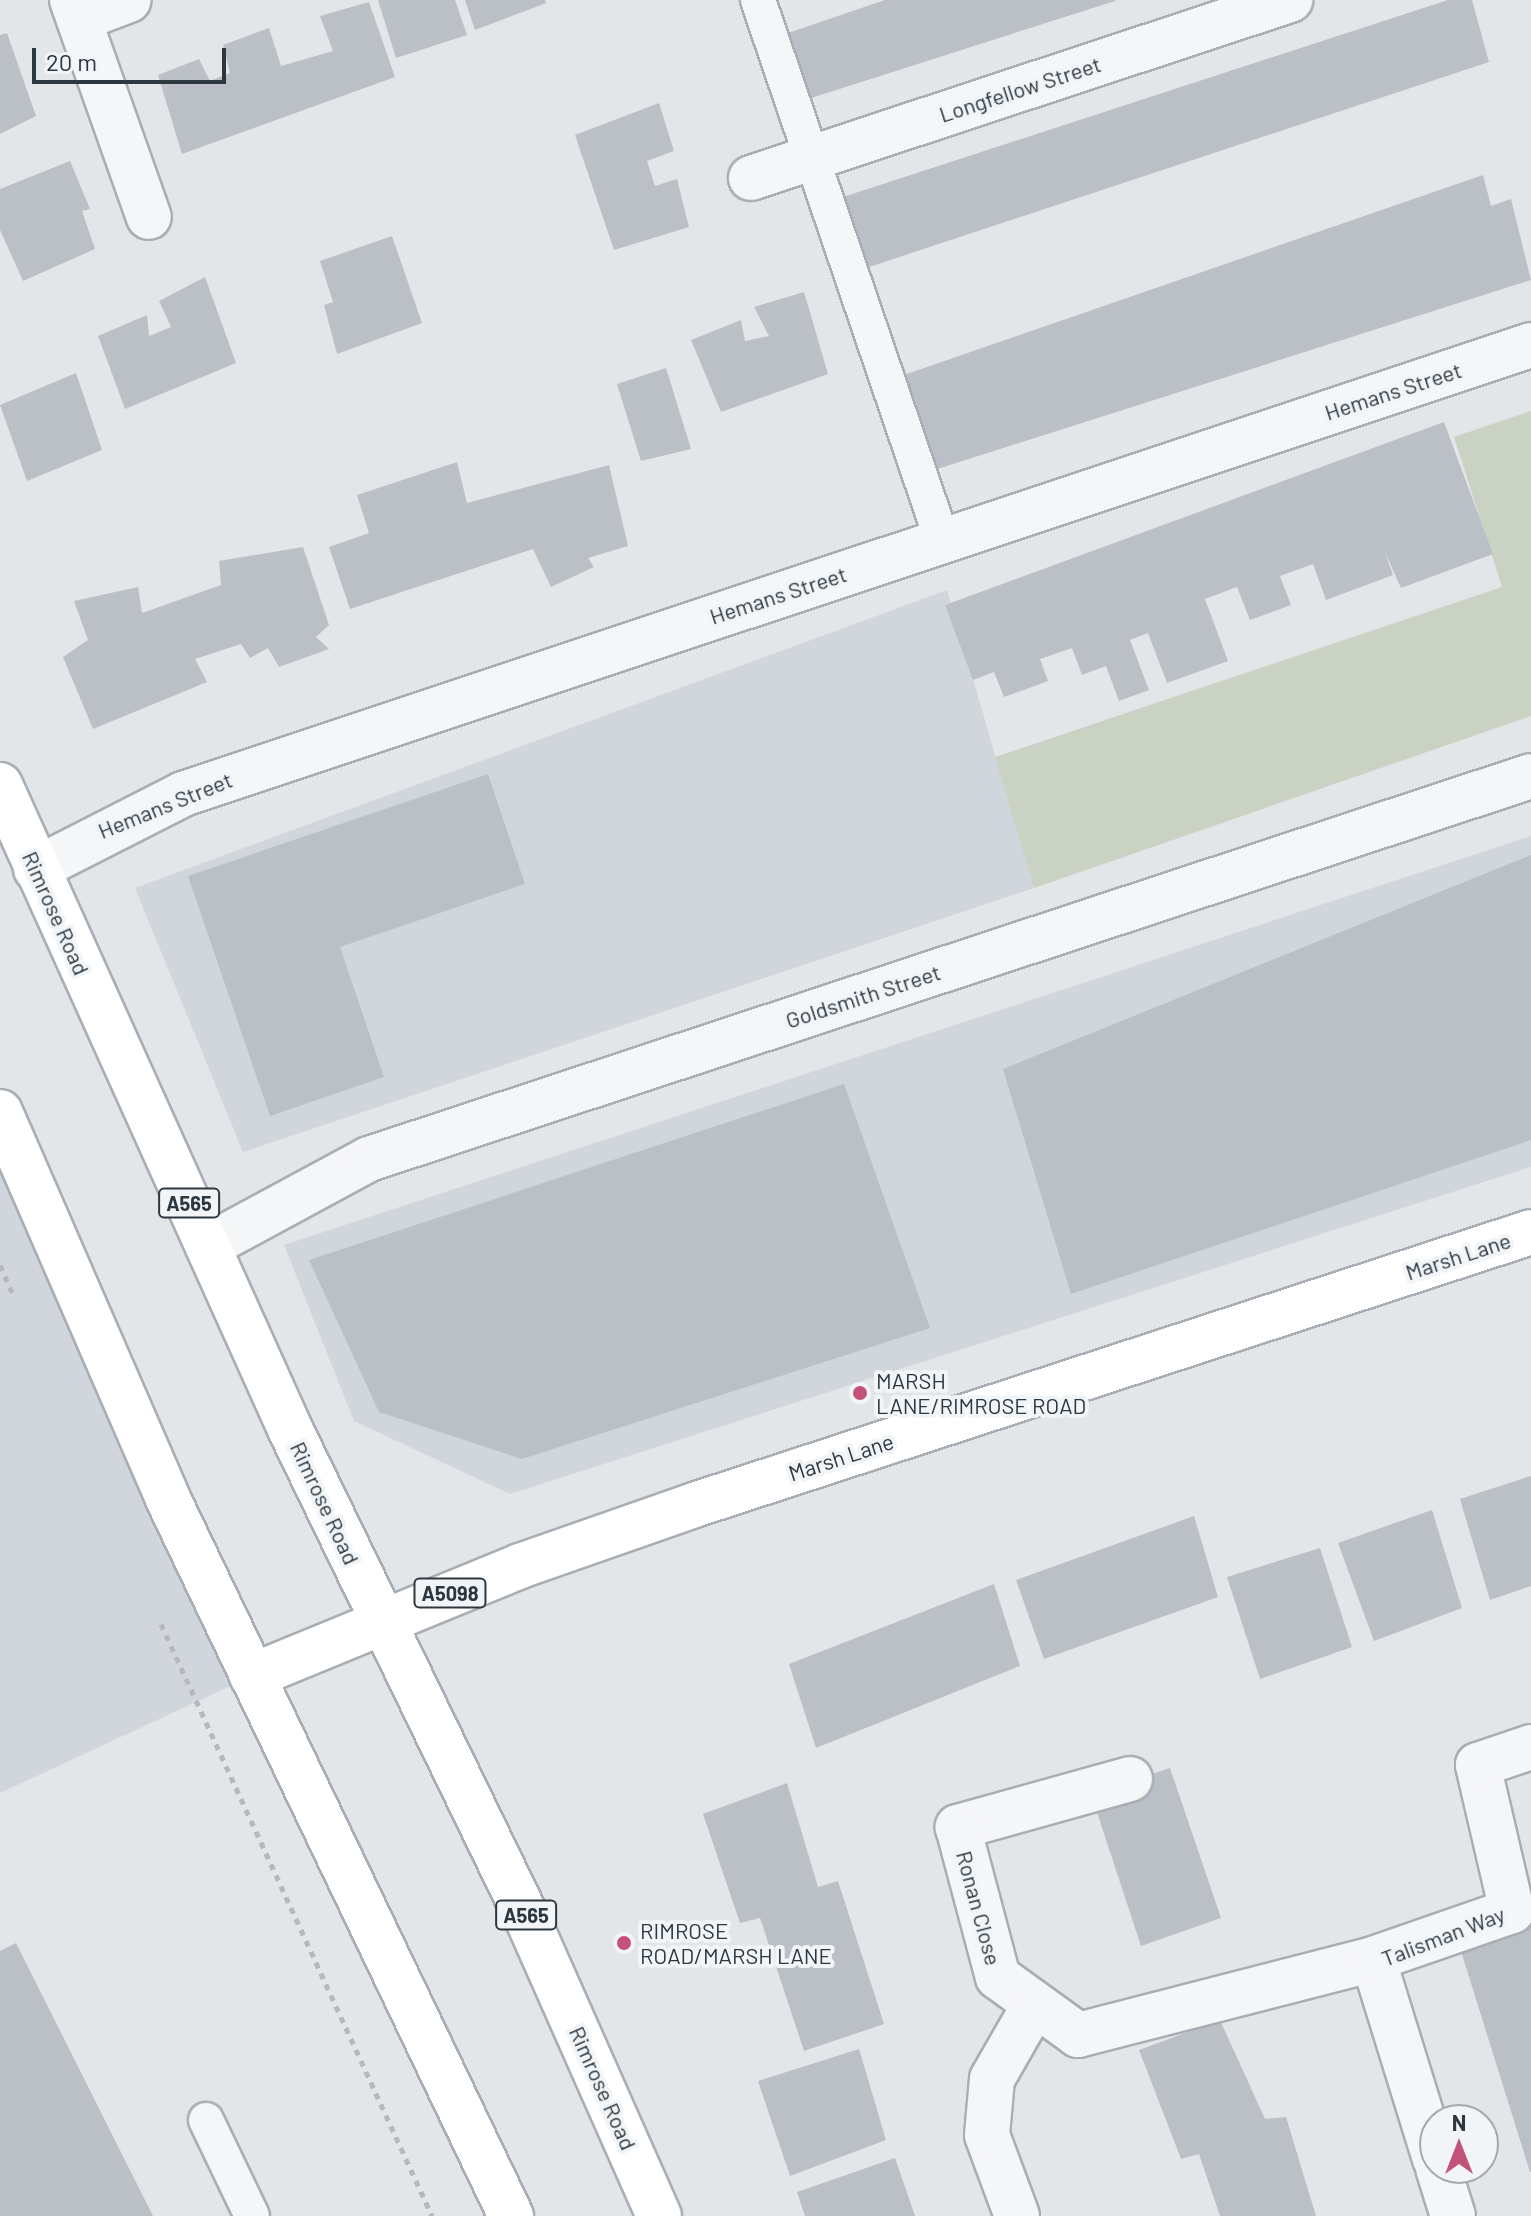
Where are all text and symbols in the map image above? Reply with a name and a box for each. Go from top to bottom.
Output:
scale bar [36,32,230,82]
text: 20 m [46,47,97,76]
street label: Longfellow Street [936,50,1104,128]
street label: Hemans Street [1321,356,1465,426]
street label: Hemans Street [706,560,850,630]
street label: Hemans Street [94,766,236,844]
street label: Rimrose Road [17,847,95,979]
street label: Goldsmith Street [782,959,944,1033]
road number: A565 [157,1187,221,1219]
street label: Marsh Lane [1402,1227,1514,1285]
place label: MARSH LANE/RIMROSE ROAD [876,1367,1086,1418]
marker: MARSH LANE/RIMROSE ROAD [851,1384,869,1402]
street label: Marsh Lane [785,1428,897,1486]
street label: Rimrose Road [285,1437,365,1569]
road number: A5098 [412,1577,488,1609]
street label: Ronan Close [951,1848,1007,1968]
road number: A565 [494,1899,558,1931]
street label: Talisman Way [1378,1900,1508,1972]
place label: RIMROSE ROAD/MARSH LANE [640,1917,832,1968]
marker: RIMROSE ROAD/MARSH LANE [615,1934,633,1952]
street label: Rimrose Road [564,2022,642,2154]
north arrow [1419,2104,1499,2184]
text: N [1452,2109,1466,2135]

